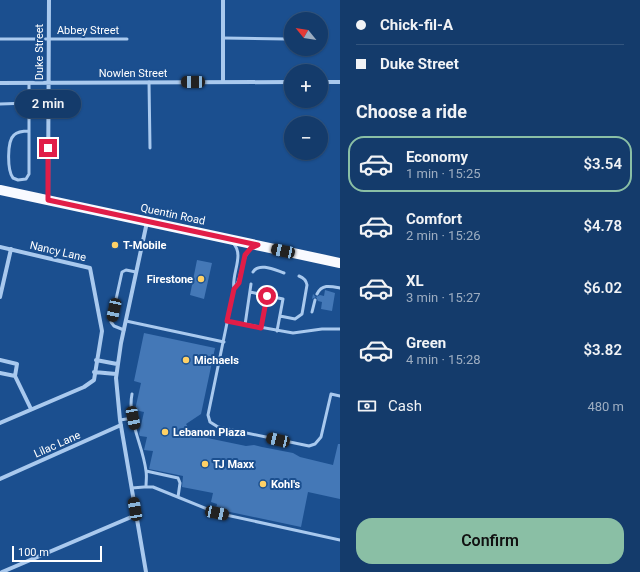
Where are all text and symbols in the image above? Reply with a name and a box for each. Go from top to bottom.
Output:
north arrow [284,12,328,56]
map controls [284,12,328,160]
text: Chick-fil-A [380,16,453,34]
street label: Duke Street [33,23,46,80]
street label: Abbey Street [57,24,120,37]
text: Duke Street [380,55,459,73]
button: + [284,64,328,108]
street label: Nowlen Street [99,67,168,80]
car [181,76,205,88]
callout: 2 min [15,90,81,118]
text: 2 min [32,96,64,111]
text: Choose a ride [356,101,467,122]
button: − [284,116,328,160]
route end [39,139,57,157]
icon: car [358,146,394,182]
text: Economy [406,148,468,166]
text: $3.54 [583,155,622,173]
text: 1 min · 15:25 [406,166,481,181]
street label: Quentin Road [139,201,206,228]
icon: car [358,208,394,244]
text: Comfort [406,210,462,228]
text: $4.78 [583,217,622,235]
text: 2 min · 15:26 [406,228,481,243]
street label: Nancy Lane [28,239,87,264]
place label: T-Mobile [123,239,167,252]
marker: T-Mobile [110,240,120,250]
car [270,243,296,259]
icon: car [358,270,394,306]
text: XL [406,272,424,290]
place label: Firestone [147,273,193,286]
marker: Firestone [196,274,206,284]
text: $6.02 [583,279,622,297]
route start [258,287,276,305]
text: 3 min · 15:27 [406,290,481,305]
car [106,297,122,323]
icon: car [358,332,394,368]
text: Green [406,334,446,352]
text: $3.82 [583,341,622,359]
text: 4 min · 15:28 [406,352,481,367]
place label: Michaels [194,354,239,367]
marker: Michaels [181,355,191,365]
icon: cash [356,395,378,417]
text: Cash [388,397,422,415]
text: 480 m [587,399,624,414]
car [125,405,141,431]
place label: Lebanon Plaza [173,426,246,439]
marker: Lebanon Plaza [160,427,170,437]
street label: Lilac Lane [32,428,83,460]
car [265,431,291,449]
place label: TJ Maxx [213,458,255,471]
marker: TJ Maxx [200,459,210,469]
place label: Kohl's [271,478,300,491]
marker: Kohl's [258,479,268,489]
car [127,496,143,522]
car [204,505,230,521]
button: Confirm [356,518,624,564]
scale bar [12,544,102,563]
text: 100 m [18,546,49,559]

